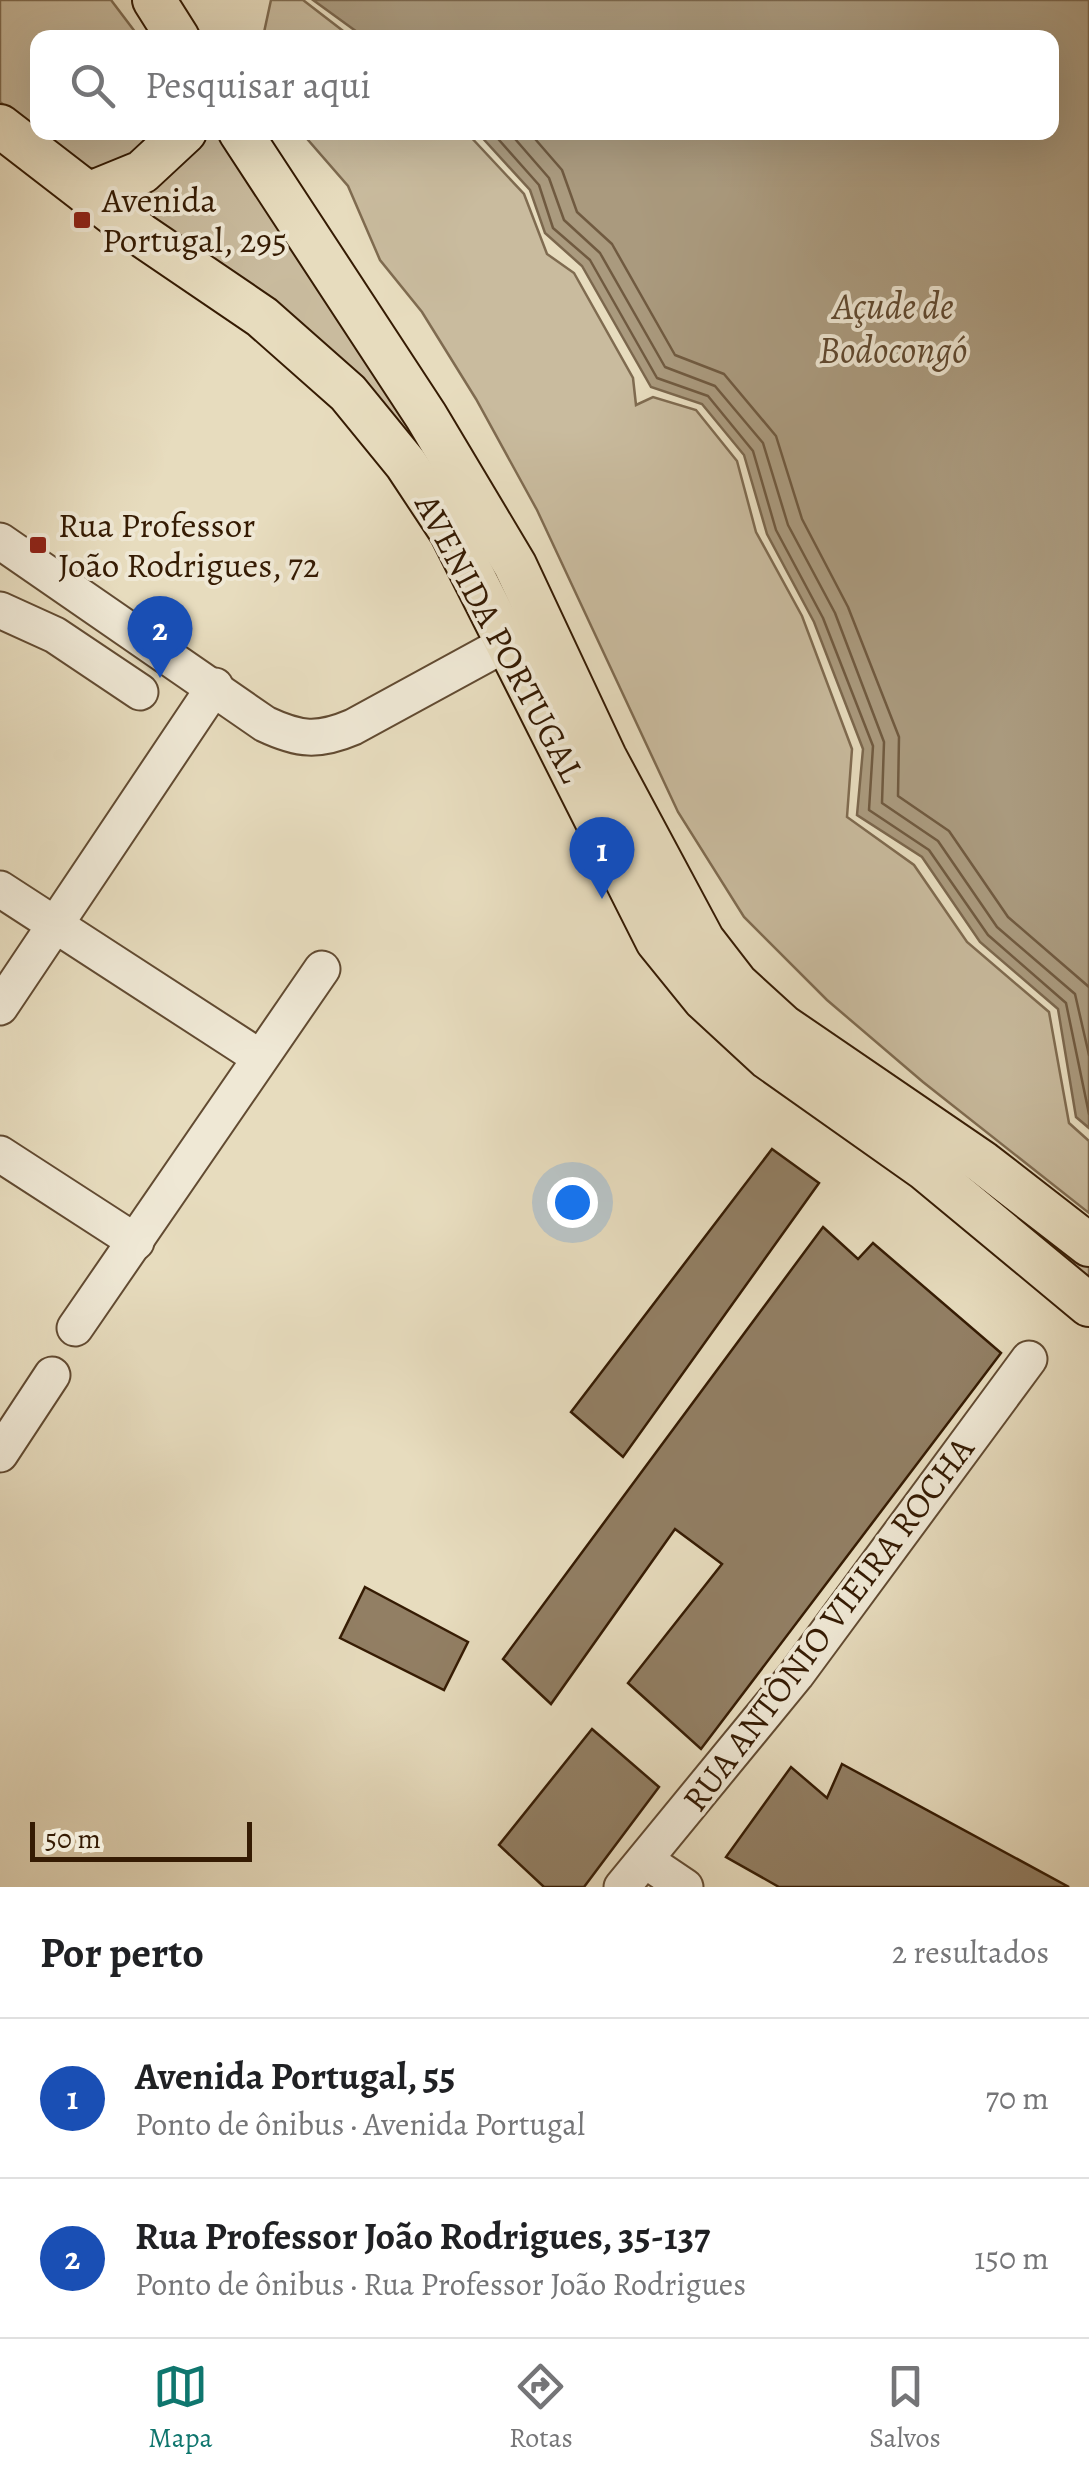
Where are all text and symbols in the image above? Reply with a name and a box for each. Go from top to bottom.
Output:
search box [30,30,1059,140]
icon: search [65,58,120,113]
text: Pesquisar aqui [145,59,371,111]
place label: Avenida Portugal, 295 [101,176,287,264]
marker: Avenida Portugal, 295 [71,209,93,231]
water label: Açude de Bodocongó [819,280,967,376]
street label: AVENIDA PORTUGAL [403,485,596,791]
place label: Rua Professor João Rodrigues, 72 [58,501,319,589]
marker: Rua Professor João Rodrigues, 72 [27,534,49,556]
pin: 2 [128,596,192,678]
pin: 1 [570,816,634,899]
your location [547,1177,598,1228]
street label: RUA ANTÔNIO VIEIRA ROCHA [671,1426,985,1821]
scale bar [30,1817,252,1862]
text: 50 m [45,1820,101,1858]
text: Por perto [40,1924,204,1981]
text: 2 resultados [892,1930,1049,1974]
text: Avenida Portugal, 55 [135,2050,455,2102]
text: 1 [67,2076,78,2120]
text: 70 m [986,2076,1049,2120]
text: Ponto de ônibus · Avenida Portugal [135,2102,585,2146]
text: Rua Professor João Rodrigues, 35-137 [135,2210,710,2262]
text: 2 [65,2236,80,2280]
text: 150 m [974,2236,1049,2280]
text: Ponto de ônibus · Rua Professor João Rodrigues [135,2262,746,2306]
tab: Mapa [148,2359,213,2457]
tab: Rotas [509,2359,573,2457]
tab: Salvos [869,2359,941,2457]

